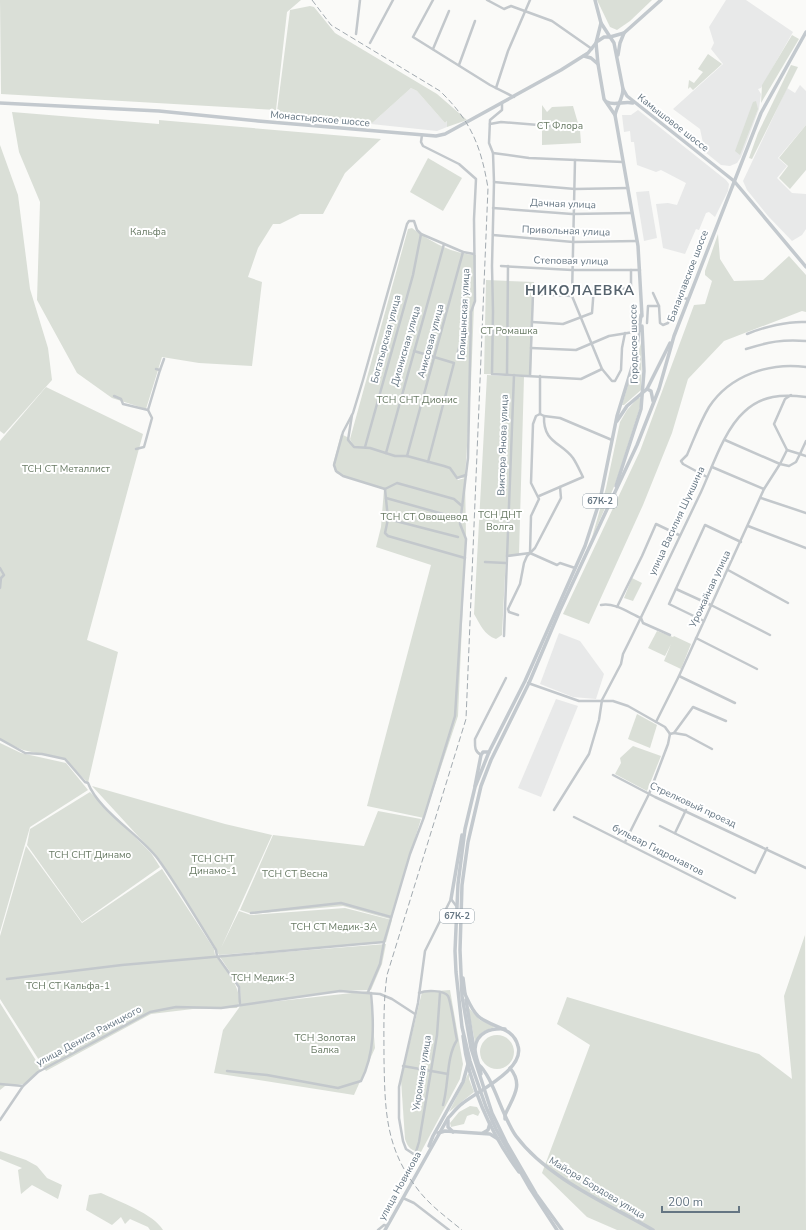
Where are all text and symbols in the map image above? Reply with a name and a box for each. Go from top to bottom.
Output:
street label: Камышовое шоссе [634,91,712,155]
street label: Монастырское шоссе [270,108,370,130]
park label: СТ Флора [537,119,583,133]
street label: Дачная улица [530,196,596,212]
street label: Привольная улица [521,222,611,240]
park label: Кальфа [130,225,166,239]
street label: Балаклавское шоссе [664,228,712,324]
street label: Степовая улица [533,253,609,269]
street label: Голицынская улица [455,268,473,360]
district label: НИКОЛАЕВКА [525,281,635,300]
street label: Богатырская улица [367,293,405,385]
street label: Анисовая улица [414,302,448,380]
street label: Дионисная улица [388,304,424,388]
street label: Городское шоссе [626,304,642,384]
park label: СТ Ромашка [480,324,538,338]
park label: ТСН СНТ Дионис [376,393,458,407]
street label: Виктора Янова улица [494,394,512,496]
park label: ТСН СТ Металлист [22,462,111,476]
street label: улица Василия Шукшина [646,464,708,578]
road number: 67К-2 [583,494,617,508]
park label: ТСН ДНТ Волга [478,508,522,534]
park label: ТСН СТ Овощевод [380,510,468,524]
street label: Урожайная улица [686,548,734,631]
street label: Стрелковый проезд [647,779,739,831]
street label: бульвар Гидронавтов [610,821,707,879]
park label: ТСН СНТ Динамо [49,848,132,862]
park label: ТСН СНТ Динамо-1 [189,852,237,878]
park label: ТСН СТ Весна [262,867,328,881]
road number: 67К-2 [440,909,474,923]
park label: ТСН СТ Медик-3А [291,920,378,934]
park label: ТСН Медик-3 [231,971,295,985]
park label: ТСН СТ Кальфа-1 [26,979,110,993]
street label: улица Дениса Ракицкого [34,1002,145,1070]
park label: ТСН Золотая Балка [294,1031,356,1057]
street label: Укромная улица [409,1034,435,1113]
street label: улица Новикова [375,1149,425,1223]
street label: Майора Бордова улица [546,1154,648,1222]
scale bar [662,1188,739,1214]
text: 200 m [668,1194,703,1210]

